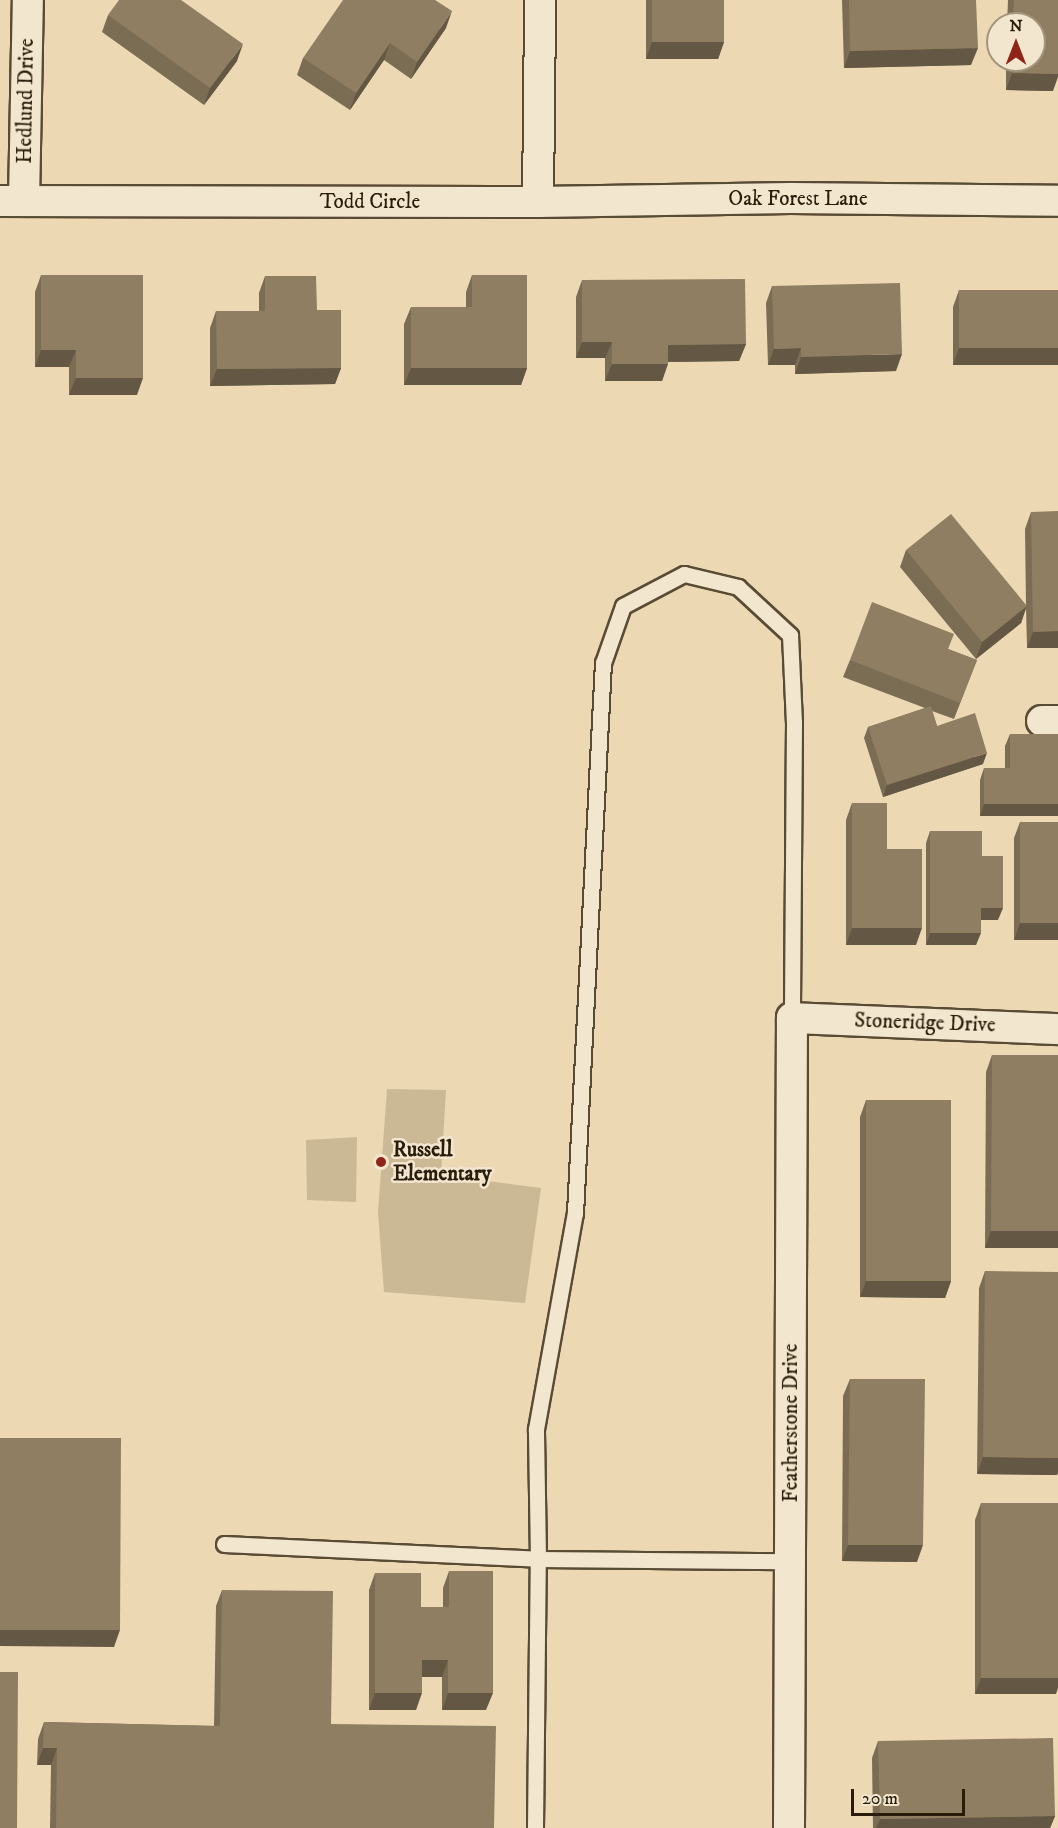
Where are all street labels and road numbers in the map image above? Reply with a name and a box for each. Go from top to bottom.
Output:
street label: Hedlund Drive [12,38,40,164]
street label: Oak Forest Lane [728,186,868,212]
street label: Todd Circle [320,189,420,215]
street label: Stoneridge Drive [854,1008,996,1038]
street label: Featherstone Drive [778,1344,804,1502]

